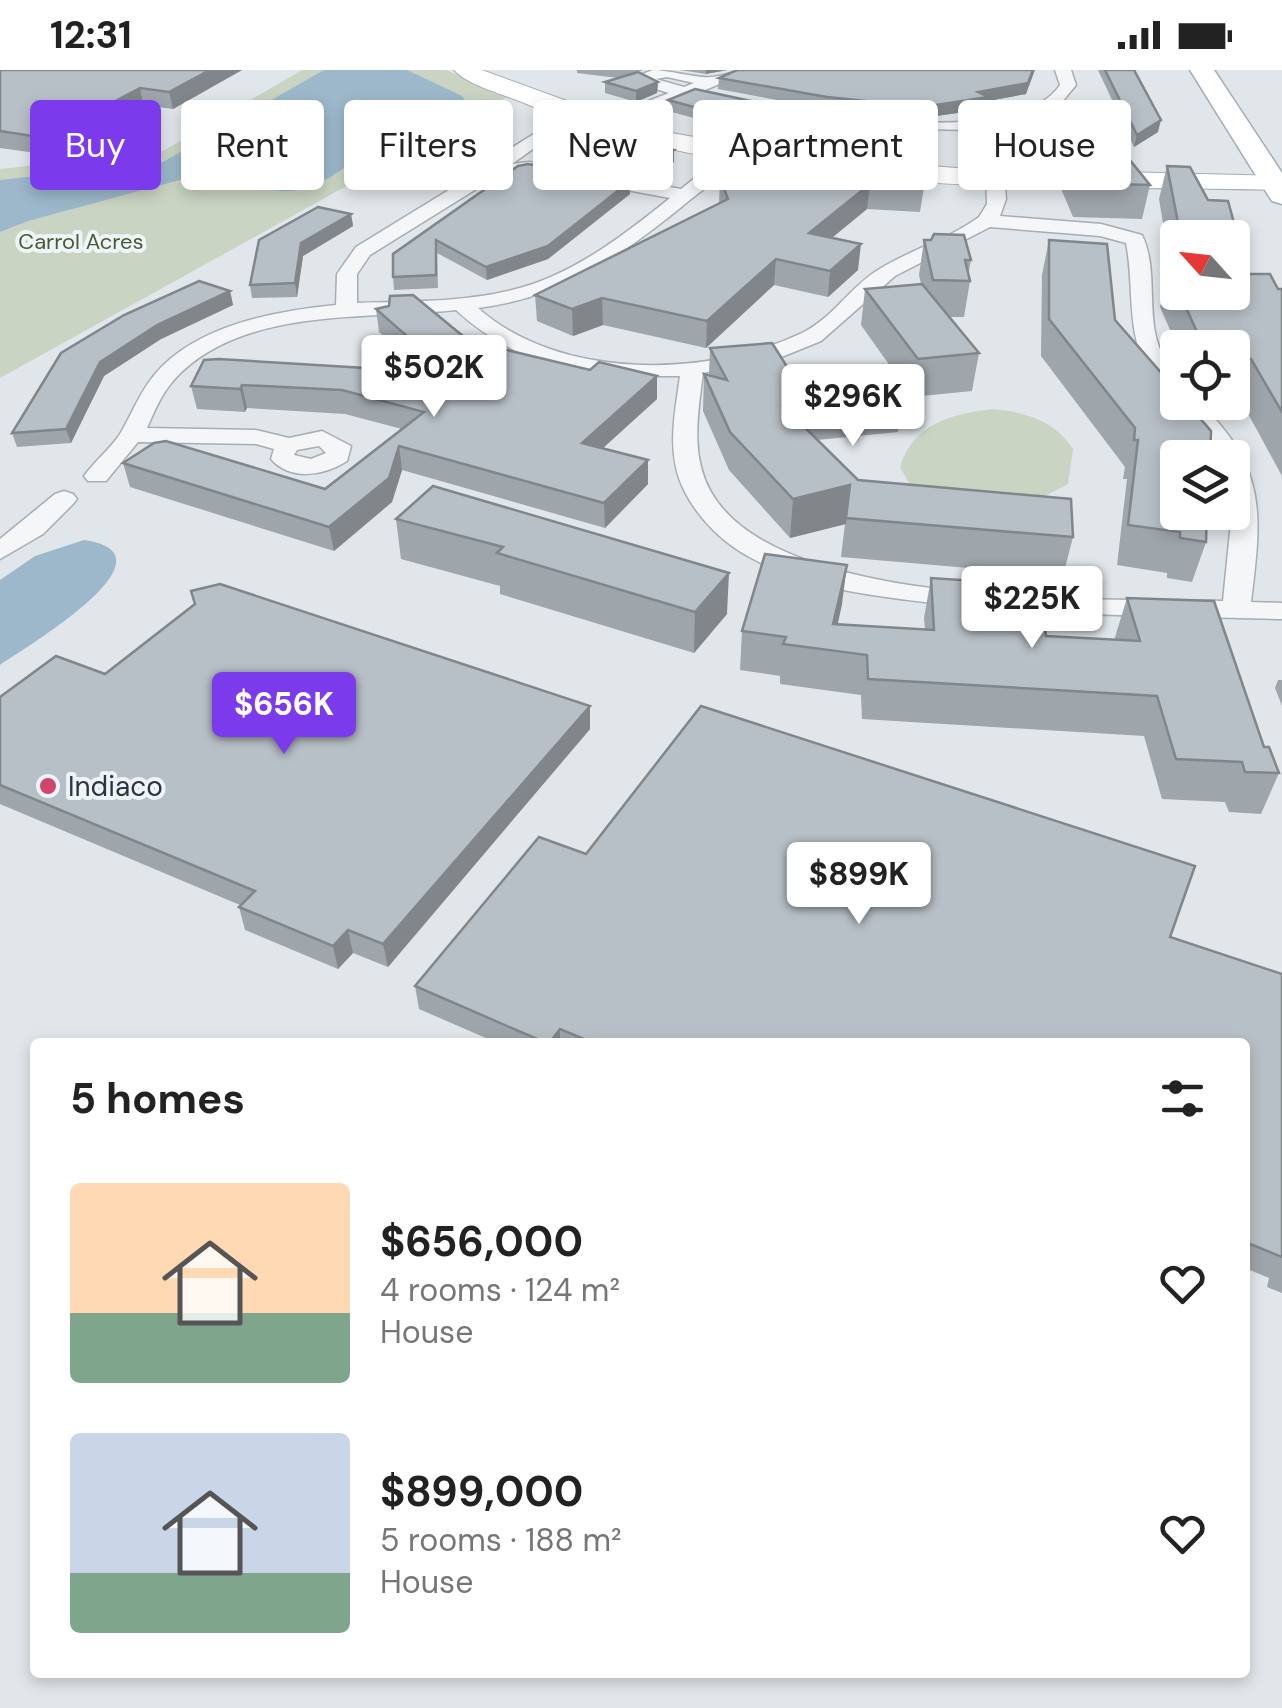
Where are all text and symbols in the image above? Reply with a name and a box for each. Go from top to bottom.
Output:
text: 12:31 [50,10,132,60]
chip: Buy [30,100,161,190]
chip: Rent [181,100,324,190]
chip: Filters [344,100,513,190]
chip: New [533,100,673,190]
chip: Apartment [693,100,938,190]
chip: House [958,100,1131,190]
north arrow [1160,220,1250,310]
map controls [1160,220,1250,530]
park label: Carrol Acres [18,227,144,256]
button: locate [1160,330,1250,420]
pin: $502K [364,335,504,420]
text: $502K [384,346,485,388]
pin: $296K [783,364,923,449]
text: $296K [803,375,903,417]
button: layers [1160,440,1250,530]
pin: $225K [962,566,1102,651]
text: $225K [983,577,1081,619]
pin: $656K [214,672,354,757]
text: $656K [234,683,334,725]
place label: Indiaco [68,768,163,805]
marker: Indiaco [37,775,59,797]
pin: $899K [789,842,929,927]
text: $899K [809,853,909,895]
text: 5 homes [70,1071,245,1126]
icon: filters [1155,1071,1210,1126]
text: $656,000 [380,1214,583,1269]
icon: home [150,1223,270,1343]
icon: heart [1155,1256,1210,1311]
text: 4 rooms · 124 m² [380,1269,620,1311]
text: House [380,1311,473,1353]
text: $899,000 [380,1464,583,1519]
icon: home [150,1473,270,1593]
icon: heart [1155,1506,1210,1561]
text: 5 rooms · 188 m² [380,1519,622,1561]
text: House [380,1561,473,1603]

